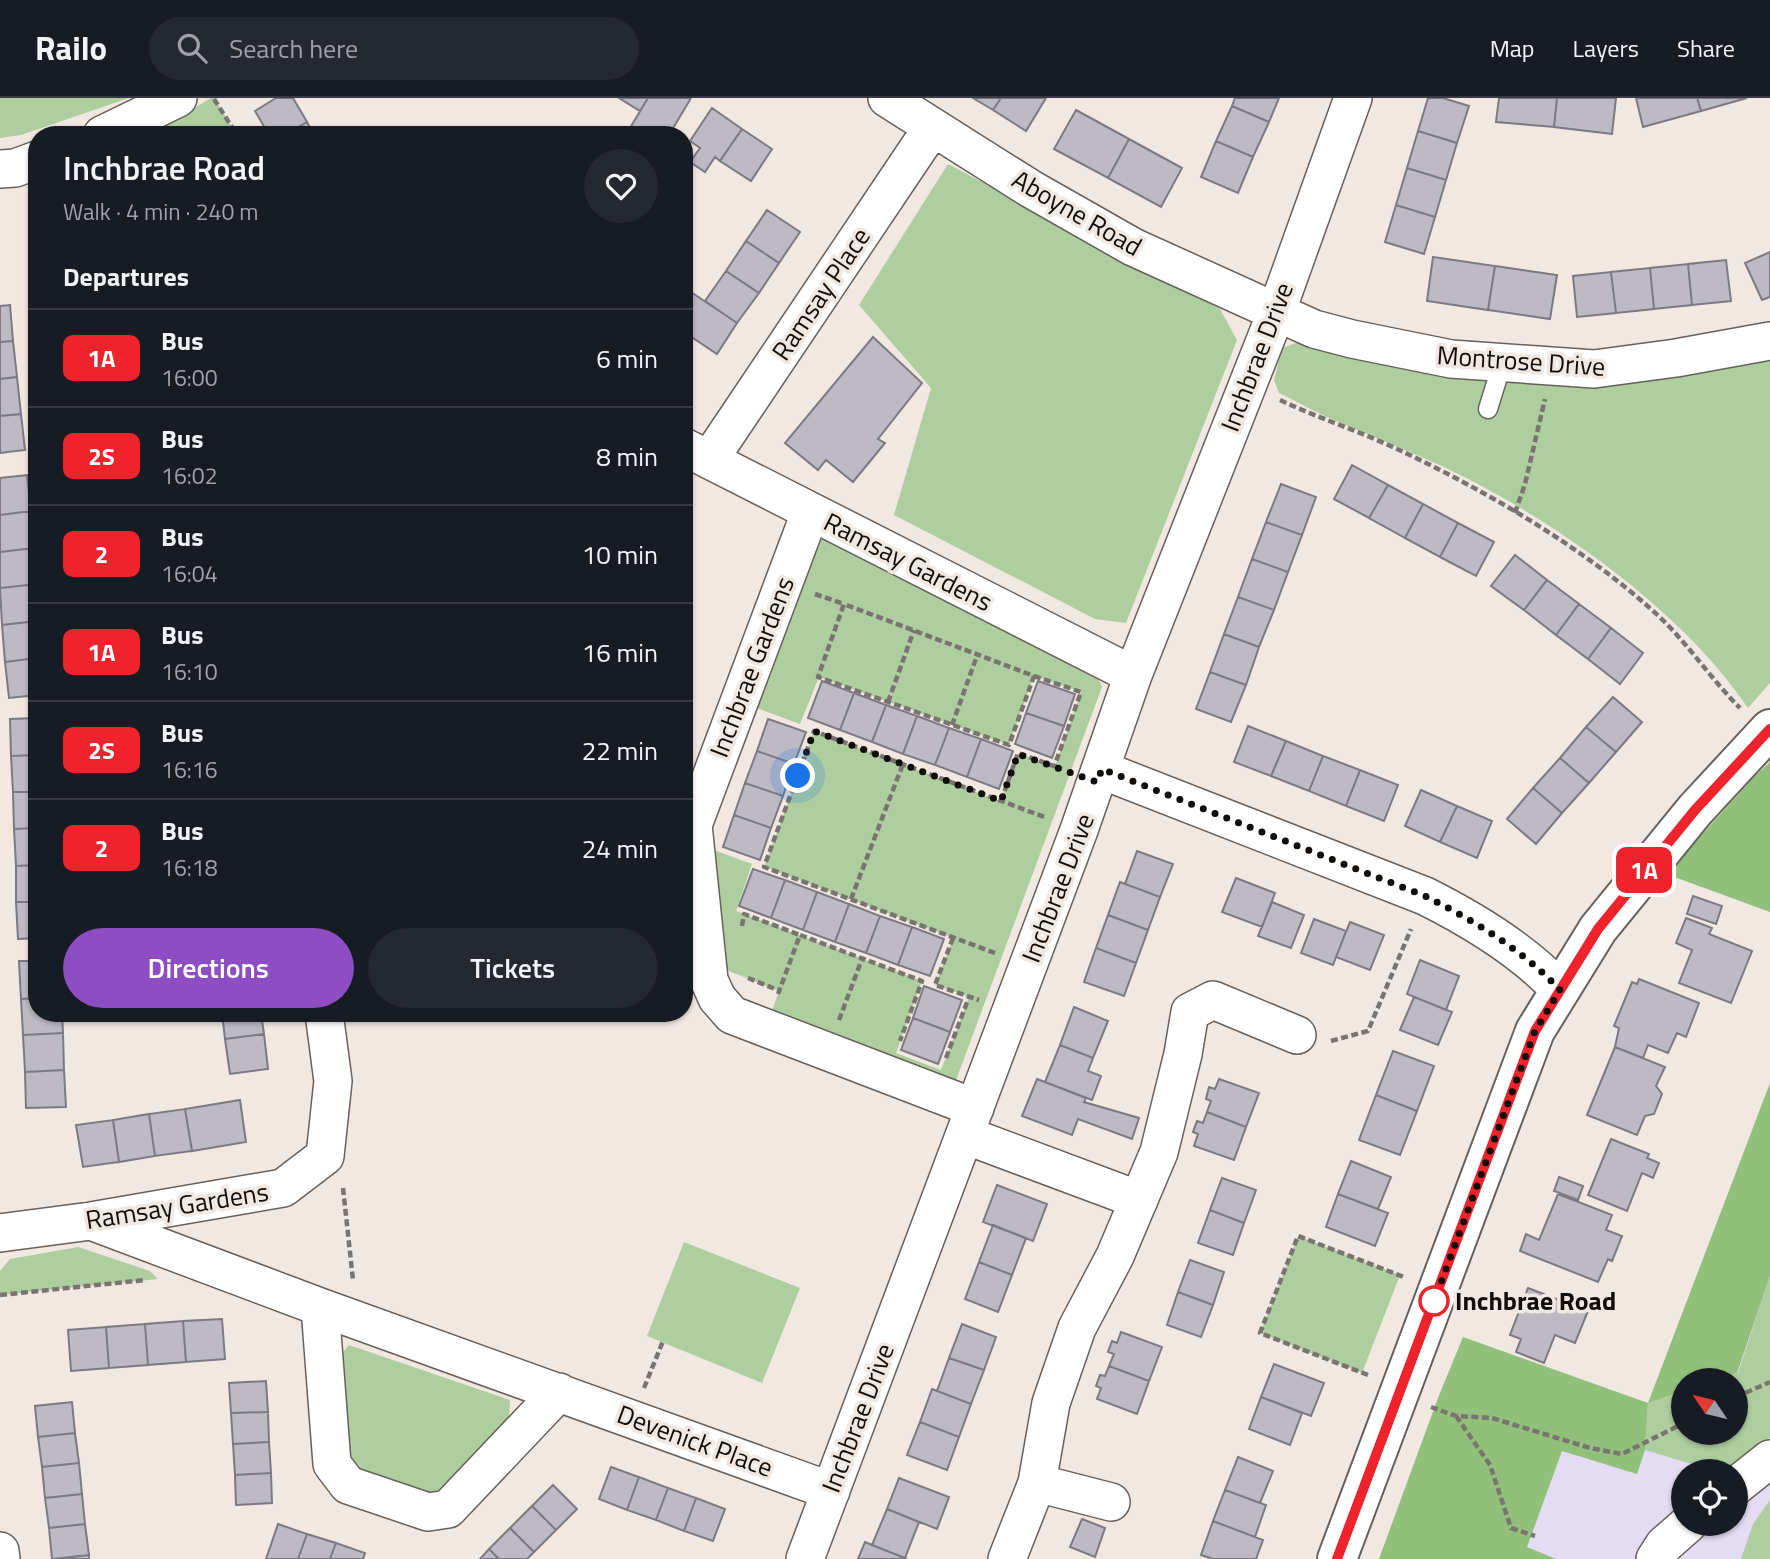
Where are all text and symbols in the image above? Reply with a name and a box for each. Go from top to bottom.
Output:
search box [149,17,639,80]
text: Railo [35,23,107,73]
icon: search [173,29,211,67]
text: Search here [229,29,358,68]
text: Map [1490,30,1535,66]
text: Layers [1573,30,1639,66]
text: Share [1677,30,1735,66]
text: Inchbrae Road [63,143,265,193]
button: heart [584,149,658,223]
street label: Aboyne Road [1005,160,1149,266]
text: Walk · 4 min · 240 m [63,194,259,229]
street label: Ramsay Place [762,219,879,368]
text: Departures [63,257,189,296]
street label: Inchbrae Drive [1210,277,1303,437]
text: Bus [161,321,203,360]
street label: Montrose Drive [1436,335,1607,386]
text: 6 min [596,339,658,378]
text: 1A [88,340,115,376]
text: 16:00 [161,360,218,395]
text: Bus [161,419,203,458]
text: 8 min [596,437,658,476]
text: 2S [88,438,115,474]
text: 16:02 [161,458,218,493]
street label: Ramsay Gardens [817,502,999,621]
text: Bus [161,517,203,556]
text: 10 min [582,535,658,574]
text: 2 [95,536,108,572]
text: 16:04 [161,556,218,591]
street label: Inchbrae Gardens [699,571,804,763]
text: Bus [161,615,203,654]
text: 16 min [582,633,658,672]
text: 1A [88,634,115,670]
text: 16:10 [161,654,218,689]
text: Bus [161,713,203,752]
text: 22 min [582,731,658,770]
text: 2S [88,732,115,768]
text: 16:16 [161,752,218,787]
your location [780,758,815,793]
street label: Inchbrae Drive [1011,808,1104,968]
text: Bus [161,811,203,850]
text: 24 min [582,829,658,868]
text: 2 [95,830,108,866]
line badge: 1A [1612,847,1676,893]
text: 16:18 [161,850,218,885]
text: 1A [1630,852,1658,888]
button: Directions [63,928,354,1008]
button: Tickets [368,928,658,1008]
street label: Ramsay Gardens [83,1172,271,1239]
place label: Inchbrae Road [1455,1281,1616,1320]
marker: Inchbrae Road [1419,1286,1449,1316]
street label: Inchbrae Drive [811,1338,904,1498]
north arrow [1671,1368,1748,1446]
map controls [1671,1368,1748,1536]
street label: Devenick Place [612,1394,778,1487]
button: locate [1671,1459,1748,1536]

